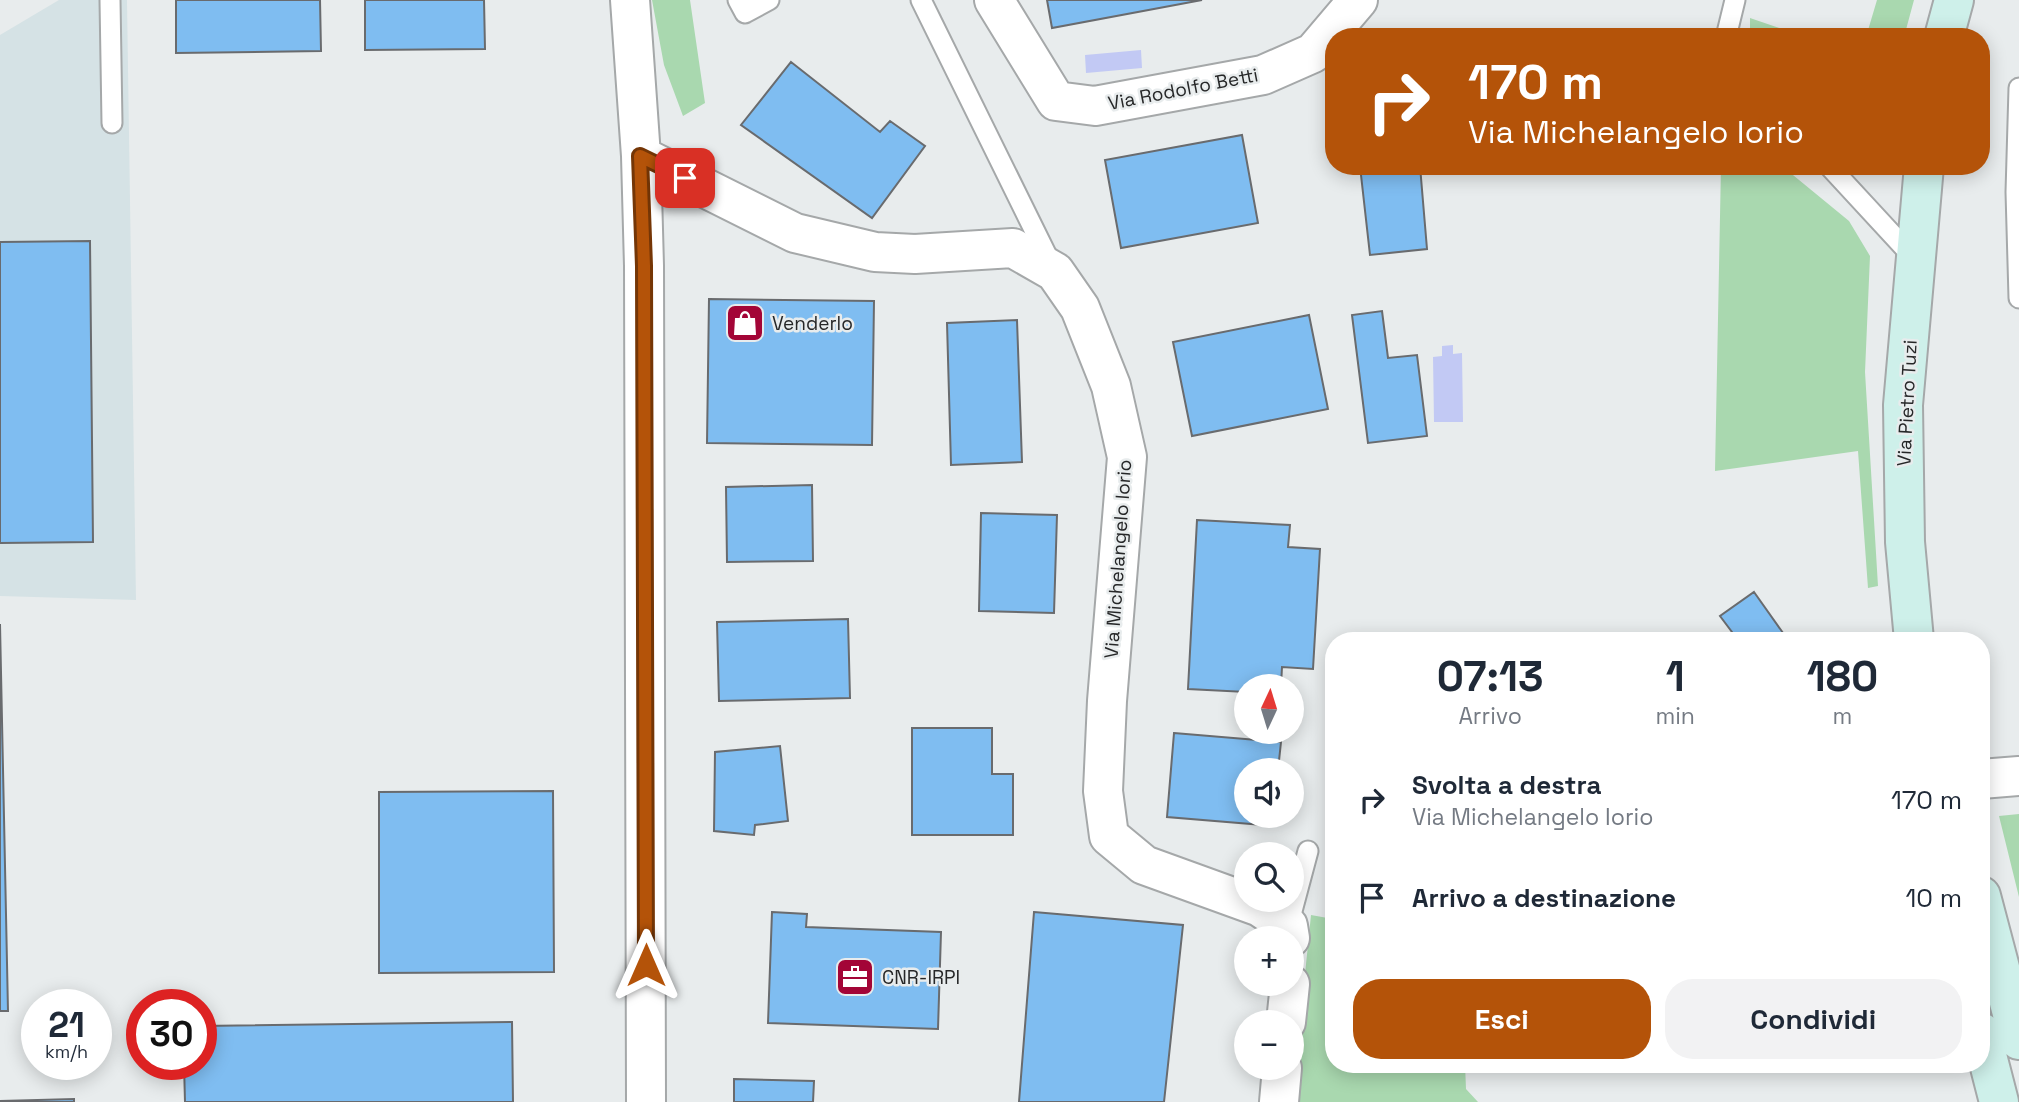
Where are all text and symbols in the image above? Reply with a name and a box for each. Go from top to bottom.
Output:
text: 170 m [1468,51,1603,113]
icon: right [1353,56,1444,147]
street label: Via Rodolfo Betti [1106,62,1260,116]
text: Via Michelangelo Iorio [1468,112,1804,152]
pin [655,148,715,208]
icon: arrive [666,159,704,197]
shop icon: Venderlo [724,302,766,344]
place label: Venderlo [772,311,853,336]
street label: Via Pietro Tuzi [1891,339,1923,467]
street label: Via Michelangelo Iorio [1099,459,1137,659]
text: 07:13 [1437,650,1544,703]
text: 1 [1666,650,1685,703]
text: 180 [1807,650,1878,703]
north arrow [1234,674,1304,744]
map controls [1234,674,1304,1080]
text: Arrivo [1458,701,1522,731]
text: min [1655,701,1695,731]
text: m [1833,701,1852,731]
button: sound [1234,758,1304,828]
text: Svolta a destra [1412,768,1601,802]
icon: right [1353,781,1391,819]
text: 170 m [1891,783,1962,817]
text: Via Michelangelo Iorio [1412,802,1653,832]
button: search [1234,842,1304,912]
icon: arrive [1353,879,1391,917]
text: Arrivo a destinazione [1412,881,1676,915]
text: 10 m [1905,881,1962,915]
button: + [1234,926,1304,996]
position arrow [609,928,683,1002]
office icon: CNR-IRPI [834,956,876,998]
place label: CNR-IRPI [882,965,960,990]
button: Esci [1353,979,1651,1059]
button: Condividi [1665,979,1962,1059]
speed limit sign: 30 [126,989,217,1080]
text: 21 [48,1003,85,1047]
button: − [1234,1010,1304,1080]
text: km/h [45,1040,88,1063]

